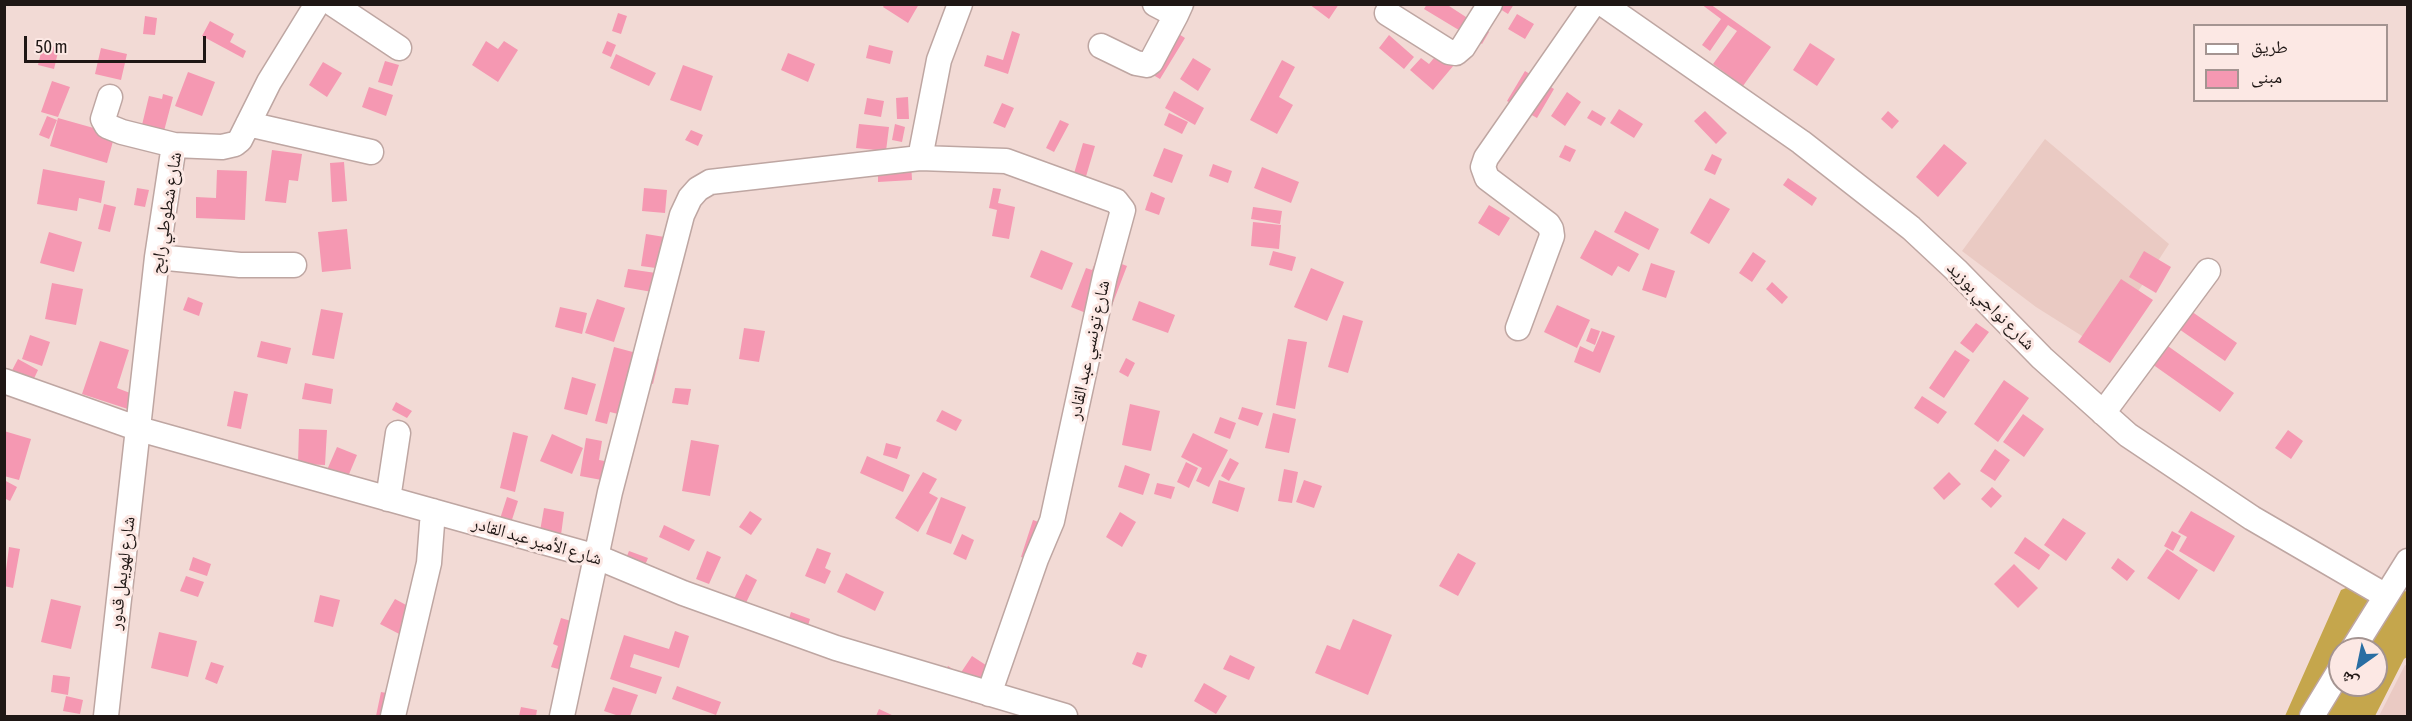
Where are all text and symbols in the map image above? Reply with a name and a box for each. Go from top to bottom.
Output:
scale bar [27,24,208,62]
legend [2193,24,2388,102]
text: 50 m [35,36,67,57]
text: طريق [2251,36,2288,57]
text: مبنى [2251,66,2282,87]
street label: شارع شطوطي رابح [146,150,186,276]
street label: شارع نواجي بوزيد [1942,257,2040,355]
street label: شارع تونسي عبد القادر [1064,278,1114,422]
street label: شارع الأمير عبد القادر [470,512,604,570]
street label: شارع لهويمل قدور [104,515,140,631]
north arrow [2328,637,2388,697]
text: ش [2337,668,2361,693]

